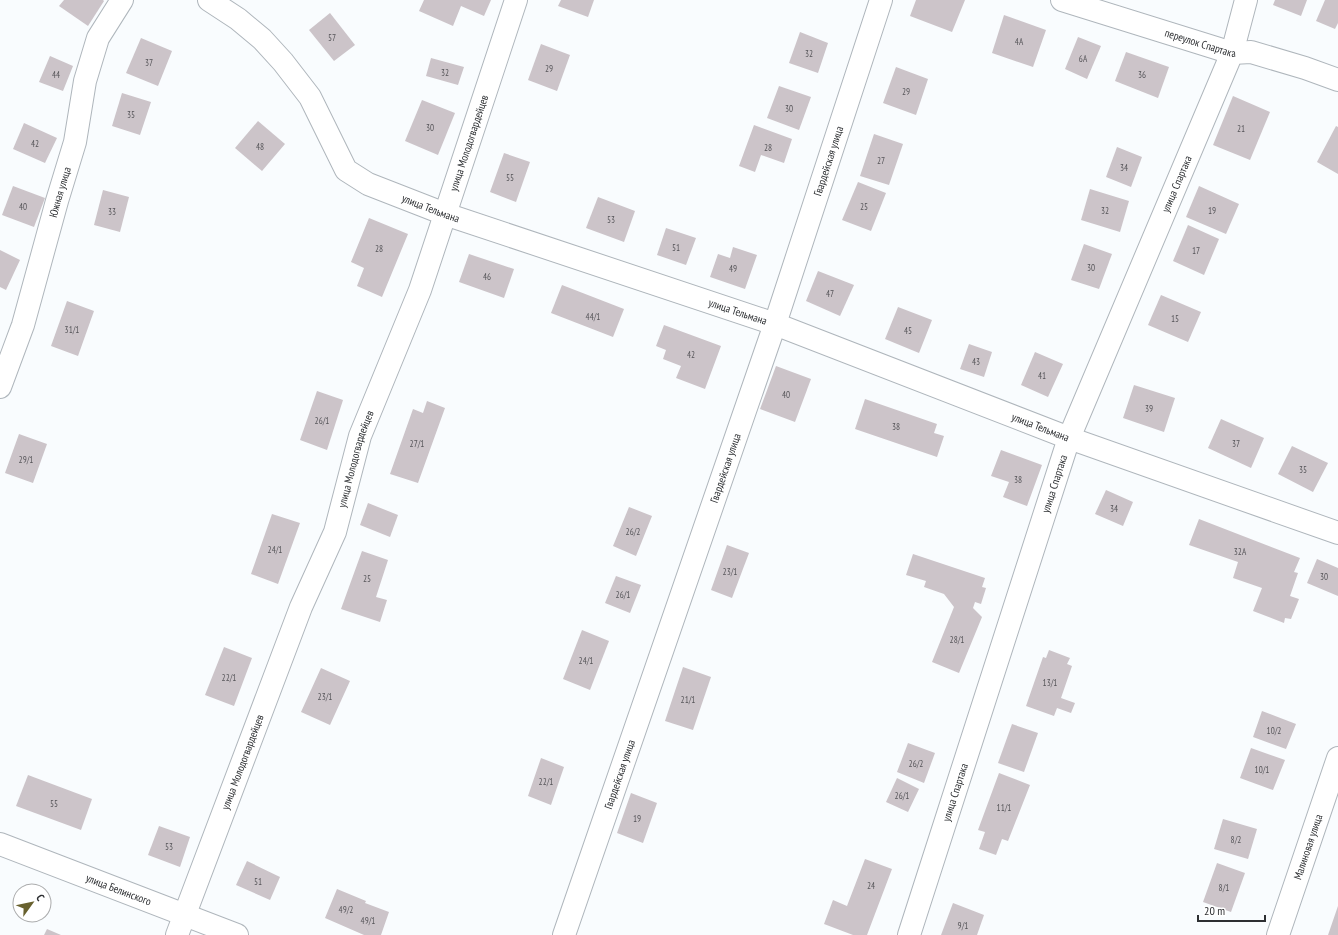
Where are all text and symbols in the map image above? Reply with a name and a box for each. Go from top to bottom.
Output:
street label: переулок Спартака [1163,25,1236,60]
house number: 57 [328,32,336,43]
house number: 4А [1015,36,1024,47]
house number: 32 [805,48,813,59]
house number: 6А [1079,53,1088,64]
house number: 37 [145,57,153,68]
house number: 29 [545,63,553,74]
house number: 32 [441,67,449,78]
house number: 44 [52,69,60,80]
house number: 36 [1138,69,1146,80]
house number: 29 [902,86,910,97]
street label: улица Молодогвардейцев [446,92,491,193]
house number: 30 [785,103,793,114]
house number: 35 [127,109,135,120]
house number: 30 [426,122,434,133]
house number: 21 [1237,123,1245,134]
street label: Гвардейская улица [810,124,846,198]
house number: 42 [31,138,39,149]
house number: 48 [256,141,264,152]
house number: 28 [764,142,772,153]
street label: улица Спартака [1158,153,1195,214]
house number: 27 [877,155,885,166]
house number: 34 [1120,162,1128,173]
street label: Южная улица [46,165,74,219]
house number: 55 [506,172,514,183]
street label: улица Тельмана [400,191,461,225]
house number: 40 [19,201,27,212]
house number: 25 [860,201,868,212]
house number: 32 [1101,205,1109,216]
house number: 19 [1208,205,1216,216]
house number: 33 [108,206,116,217]
house number: 53 [607,214,615,225]
house number: 51 [672,242,680,253]
house number: 28 [375,243,383,254]
house number: 17 [1192,245,1200,256]
house number: 30 [1087,262,1095,273]
house number: 49 [729,263,737,274]
house number: 46 [483,271,491,282]
house number: 47 [826,288,834,299]
street label: улица Тельмана [707,295,769,328]
house number: 44/1 [586,311,600,322]
house number: 15 [1171,313,1179,324]
house number: 31/1 [65,324,79,335]
house number: 45 [904,325,912,336]
house number: 42 [687,349,695,360]
house number: 43 [972,356,980,367]
house number: 41 [1038,370,1046,381]
house number: 40 [782,389,790,400]
house number: 39 [1145,403,1153,414]
street label: улица Молодогвардейцев [335,408,377,509]
street label: улица Тельмана [1010,409,1071,444]
house number: 26/1 [315,415,329,426]
house number: 38 [892,421,900,432]
street label: Гвардейская улица [707,431,744,505]
house number: 27/1 [410,438,424,449]
house number: 37 [1232,438,1240,449]
street label: улица Спартака [1038,453,1070,515]
house number: 29/1 [19,454,33,465]
house number: 35 [1299,464,1307,475]
house number: 38 [1014,474,1022,485]
house number: 34 [1110,503,1118,514]
house number: 26/2 [626,526,640,537]
house number: 24/1 [268,544,282,555]
house number: 32А [1234,546,1247,557]
house number: 23/1 [723,566,737,577]
house number: 30 [1320,571,1328,582]
house number: 25 [363,573,371,584]
house number: 26/1 [616,589,630,600]
house number: 28/1 [950,634,964,645]
house number: 24/1 [579,655,593,666]
house number: 22/1 [222,672,236,683]
house number: 13/1 [1043,677,1057,688]
house number: 23/1 [318,691,332,702]
house number: 21/1 [681,694,695,705]
street label: улица Молодогвардейцев [218,712,267,811]
house number: 10/2 [1267,725,1281,736]
street label: Гвардейская улица [601,738,638,811]
house number: 26/2 [909,758,923,769]
street label: улица Спартака [939,761,971,823]
house number: 10/1 [1255,764,1269,775]
house number: 22/1 [539,776,553,787]
house number: 26/1 [895,790,909,801]
house number: 55 [50,798,58,809]
house number: 11/1 [997,802,1011,813]
street label: Малиновая улица [1290,812,1325,882]
house number: 19 [633,813,641,824]
house number: 8/2 [1231,834,1241,845]
house number: 53 [165,841,173,852]
street label: улица Белинского [84,871,154,909]
house number: 51 [254,876,262,887]
house number: 24 [867,880,875,891]
house number: 8/1 [1219,882,1229,893]
north arrow [12,883,52,923]
text: С [33,892,48,903]
scale bar [1198,897,1265,923]
text: 20 m [1204,903,1225,918]
house number: 49/2 [339,904,353,915]
house number: 49/1 [361,915,375,926]
house number: 9/1 [958,920,968,931]

